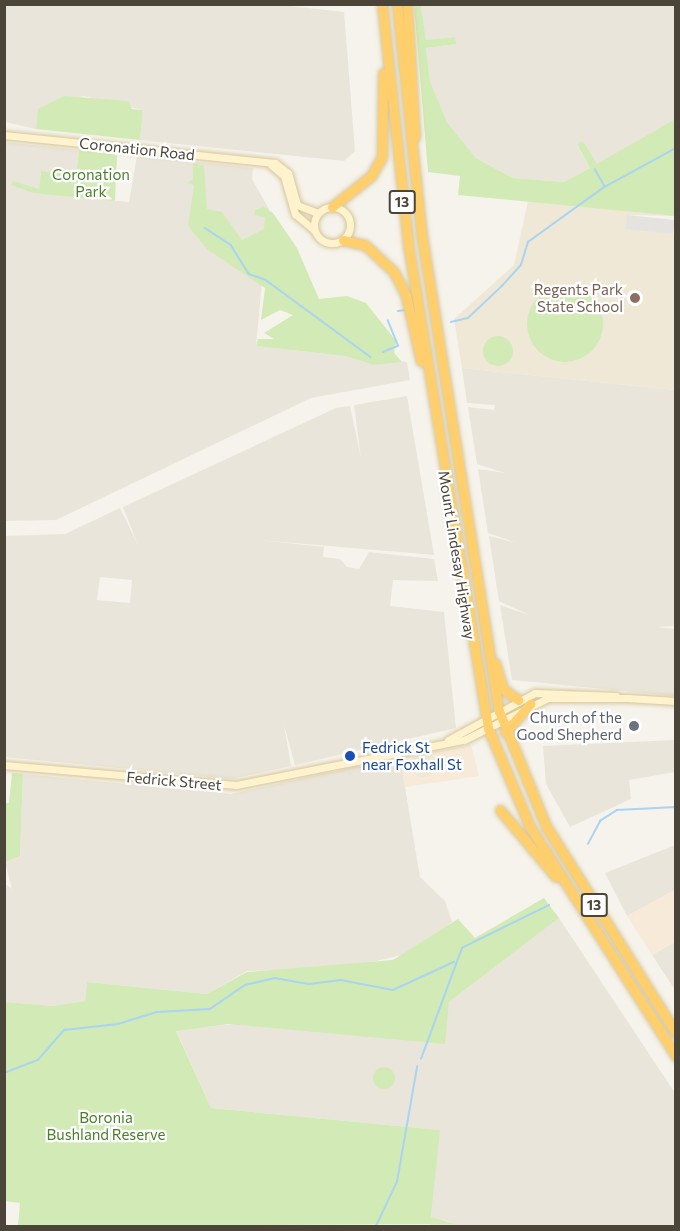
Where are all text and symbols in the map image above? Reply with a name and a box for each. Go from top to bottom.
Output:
street label: Coronation Road [78,134,196,164]
park label: Coronation Park [52,165,130,200]
road number: 13 [388,191,416,213]
place label: Regents Park State School [534,280,623,315]
marker: Regents Park State School [628,291,642,305]
street label: Mount Lindesay Highway [435,469,479,641]
place label: Church of the Good Shepherd [516,708,622,743]
marker: Church of the Good Shepherd [627,719,641,733]
place label: Fedrick St near Foxhall St [362,738,462,773]
marker: Fedrick St near Foxhall St [343,749,357,763]
street label: Fedrick Street [126,768,222,794]
road number: 13 [580,894,608,916]
park label: Boronia Bushland Reserve [47,1108,165,1143]

